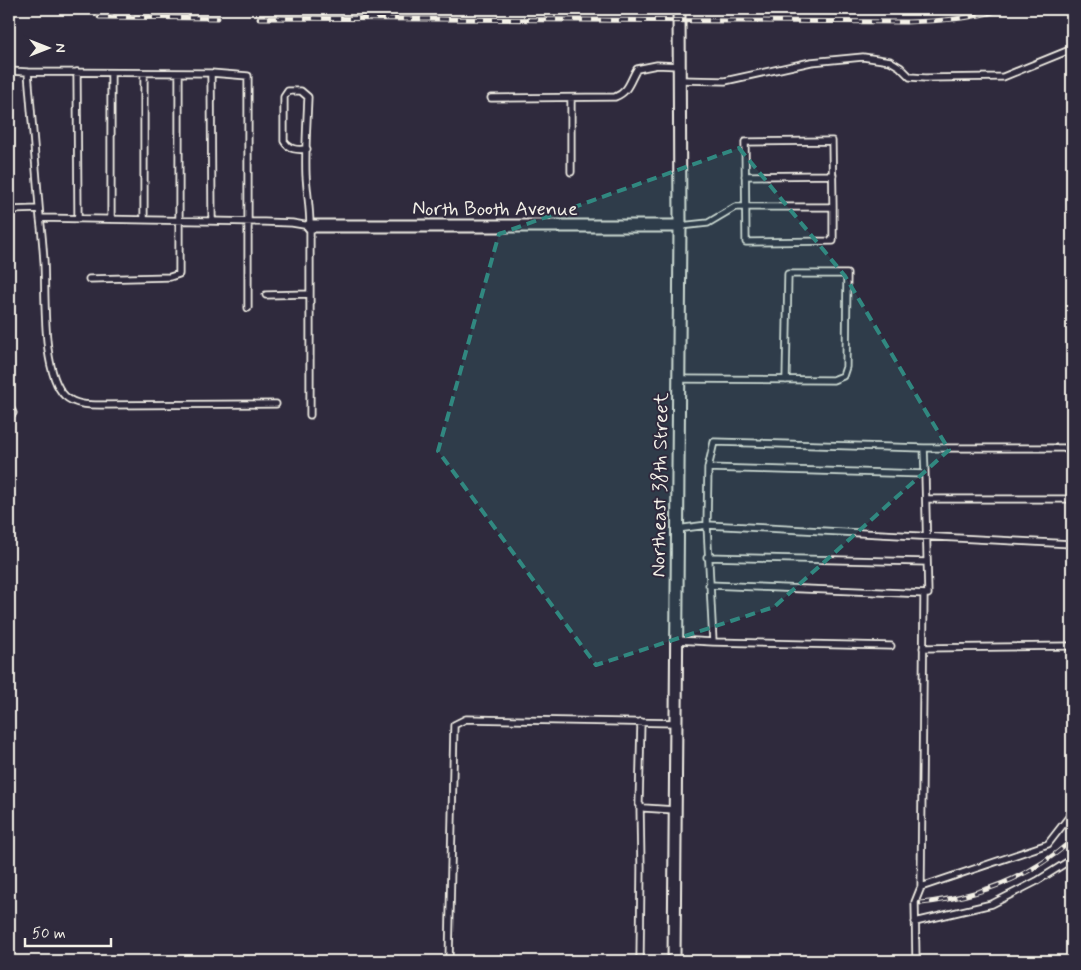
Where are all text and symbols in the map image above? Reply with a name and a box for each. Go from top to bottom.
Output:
north arrow [22,22,72,72]
text: N [51,43,69,53]
street label: North Booth Avenue [412,196,578,223]
street label: Northeast 38th Street [645,392,676,578]
scale bar [25,915,111,947]
text: 50 m [32,924,66,944]

